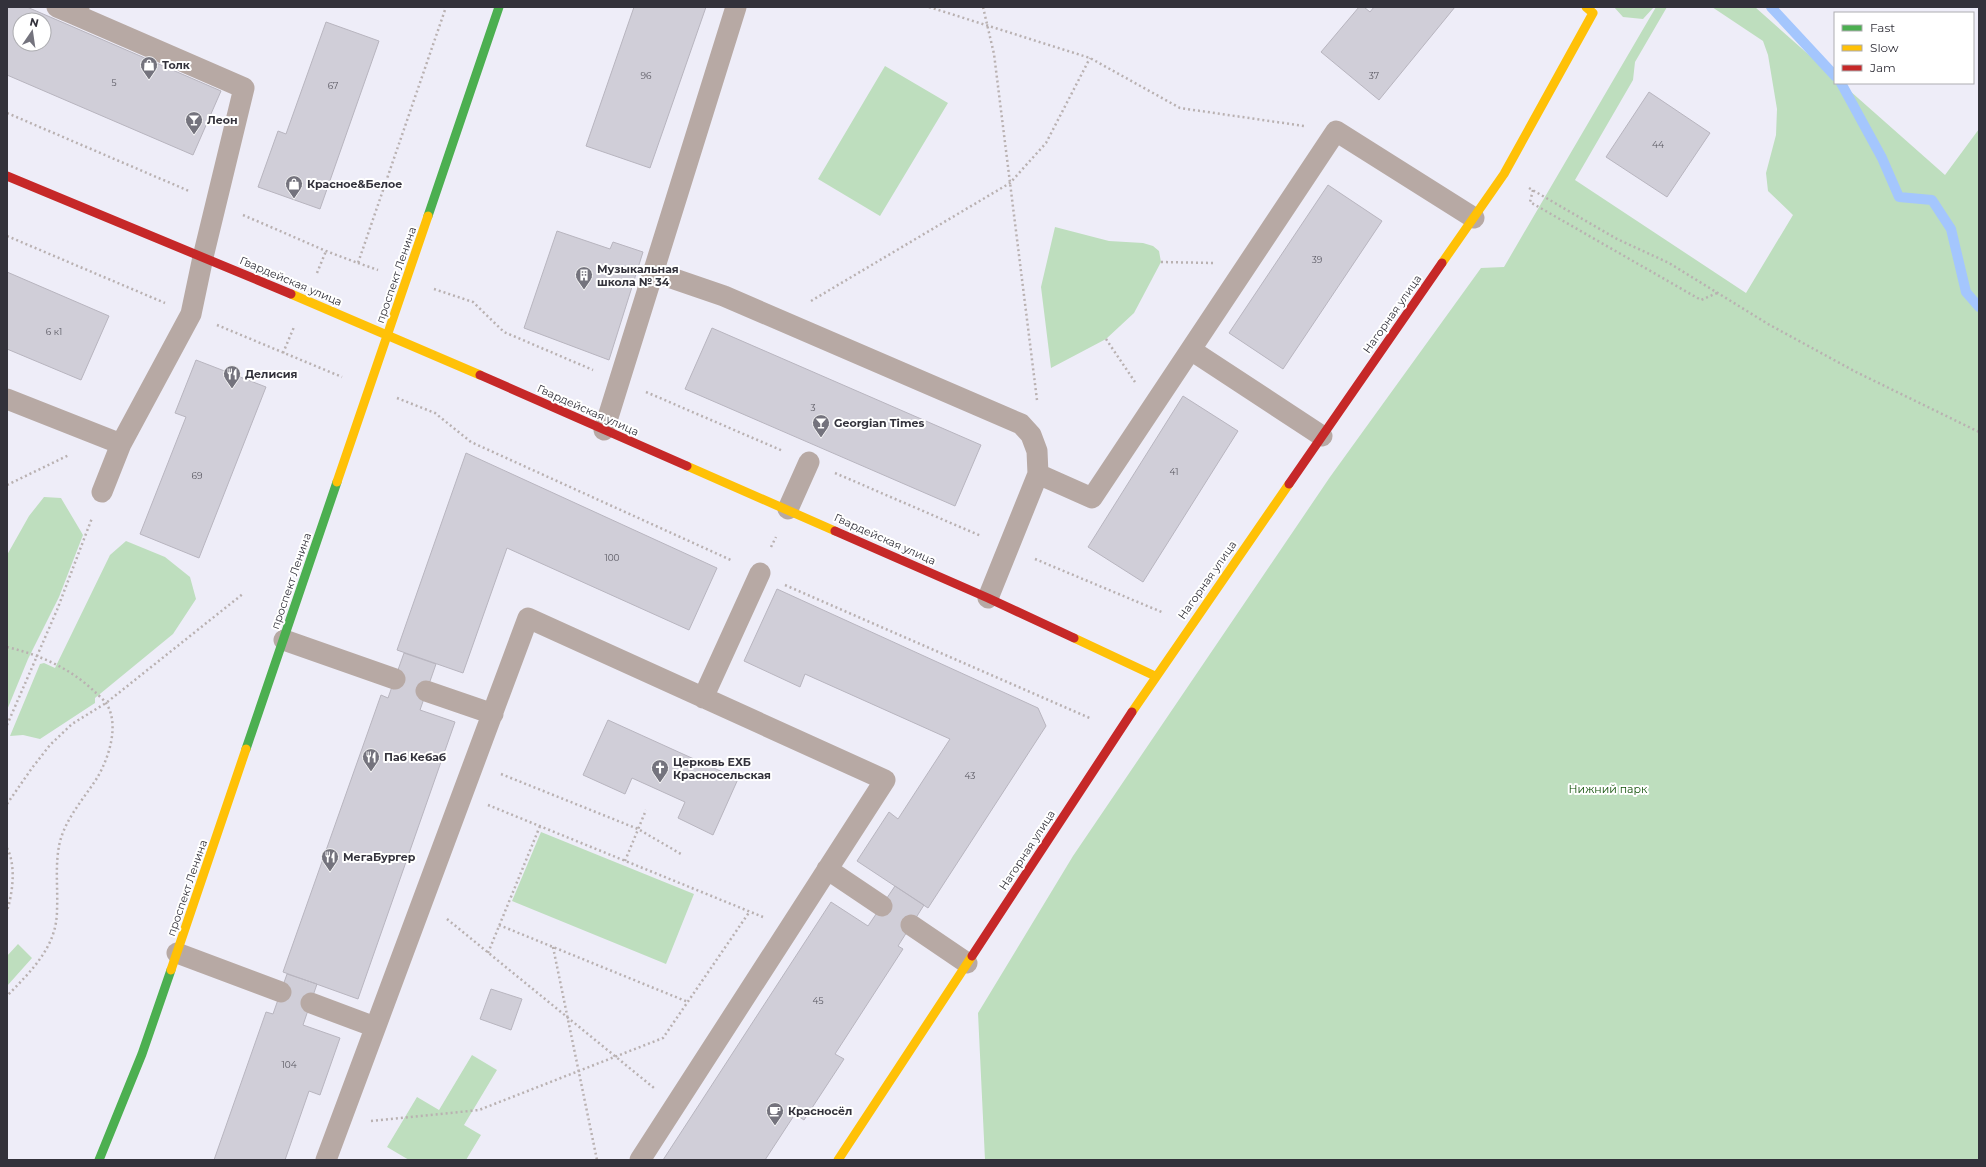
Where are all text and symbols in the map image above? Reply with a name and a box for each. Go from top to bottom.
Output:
north arrow [12,12,52,52]
legend [1834,12,1974,84]
text: N [28,14,40,30]
text: Fast [1870,20,1895,35]
text: Slow [1870,40,1899,55]
shop icon: Толк [139,55,159,80]
place label: Толк [162,58,191,72]
text: Jam [1869,60,1896,75]
house number: 96 [641,70,652,81]
house number: 37 [1369,70,1379,81]
house number: 5 [111,77,117,88]
house number: 67 [328,80,338,91]
bar icon: Леон [184,110,204,135]
place label: Леон [207,113,238,127]
house number: 44 [1652,139,1664,150]
shop icon: Красное&Белое [284,174,304,199]
place label: Красное&Белое [307,177,402,191]
street label: проспект Ленина [373,225,419,325]
street label: Гвардейская улица [238,253,344,309]
house number: 39 [1312,254,1323,265]
place label: Музыкальная школа № 34 [597,262,679,289]
building icon: Музыкальная школа № 34 [574,265,594,290]
street label: Нагорная улица [1360,272,1424,356]
house number: 6 к1 [46,326,62,337]
restaurant icon: Делисия [222,364,242,389]
place label: Делисия [245,367,298,381]
street label: Гвардейская улица [535,381,641,439]
house number: 3 [810,402,816,413]
bar icon: Georgian Times [811,413,831,438]
place label: Georgian Times [834,416,924,430]
house number: 41 [1170,466,1178,477]
house number: 69 [192,470,203,481]
street label: Гвардейская улица [832,510,938,568]
street label: проспект Ленина [268,531,314,631]
street label: Нагорная улица [1175,538,1239,622]
house number: 100 [604,552,620,563]
restaurant icon: Паб Кебаб [361,747,381,772]
place label: Паб Кебаб [384,750,447,764]
place label: Церковь ЕХБ Красносельская [673,755,771,782]
church icon: Церковь ЕХБ Красносельская [650,758,670,783]
house number: 43 [965,770,975,781]
park label: Нижний парк [1569,782,1648,796]
street label: Нагорная улица [996,807,1058,893]
street label: проспект Ленина [164,838,210,938]
restaurant icon: МегаБургер [320,847,340,872]
place label: МегаБургер [343,850,416,864]
house number: 45 [812,995,824,1006]
house number: 104 [281,1059,297,1070]
cafe icon: Красносёл [765,1101,785,1126]
place label: Красносёл [788,1104,852,1118]

